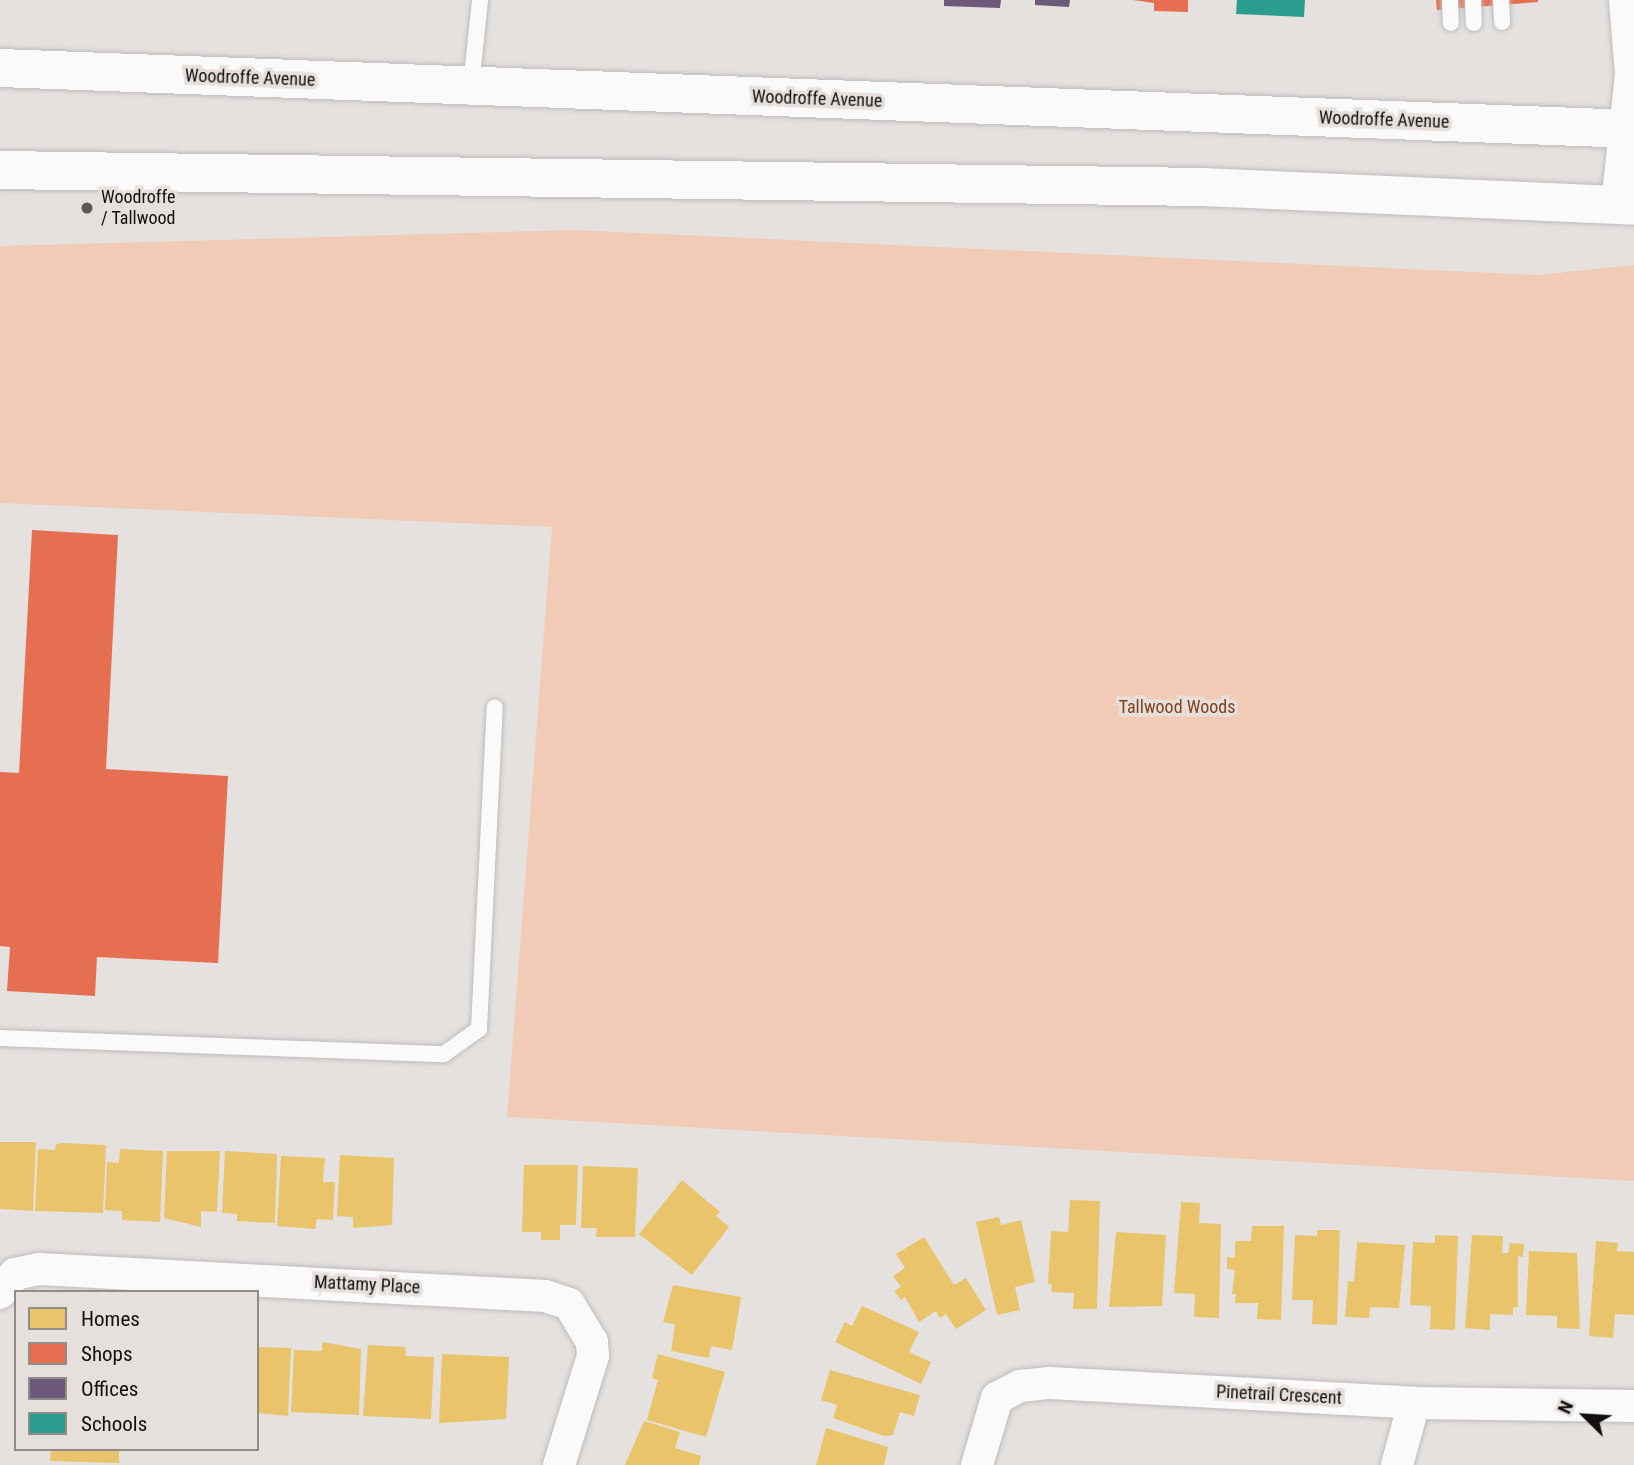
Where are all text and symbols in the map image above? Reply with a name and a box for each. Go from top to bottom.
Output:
street label: Woodroffe Avenue [184,65,316,91]
street label: Woodroffe Avenue [751,86,883,112]
street label: Woodroffe Avenue [1318,107,1450,133]
place label: Woodroffe / Tallwood [101,187,176,230]
marker: Woodroffe / Tallwood [79,200,95,216]
park label: Tallwood Woods [1119,696,1235,718]
street label: Mattamy Place [313,1271,421,1299]
legend [14,1290,259,1451]
text: Homes [81,1307,140,1331]
text: Shops [81,1342,133,1366]
text: Offices [81,1377,138,1401]
street label: Pinetrail Crescent [1216,1381,1342,1409]
north arrow [1550,1381,1620,1451]
text: N [1552,1397,1578,1417]
text: Schools [81,1412,147,1436]

